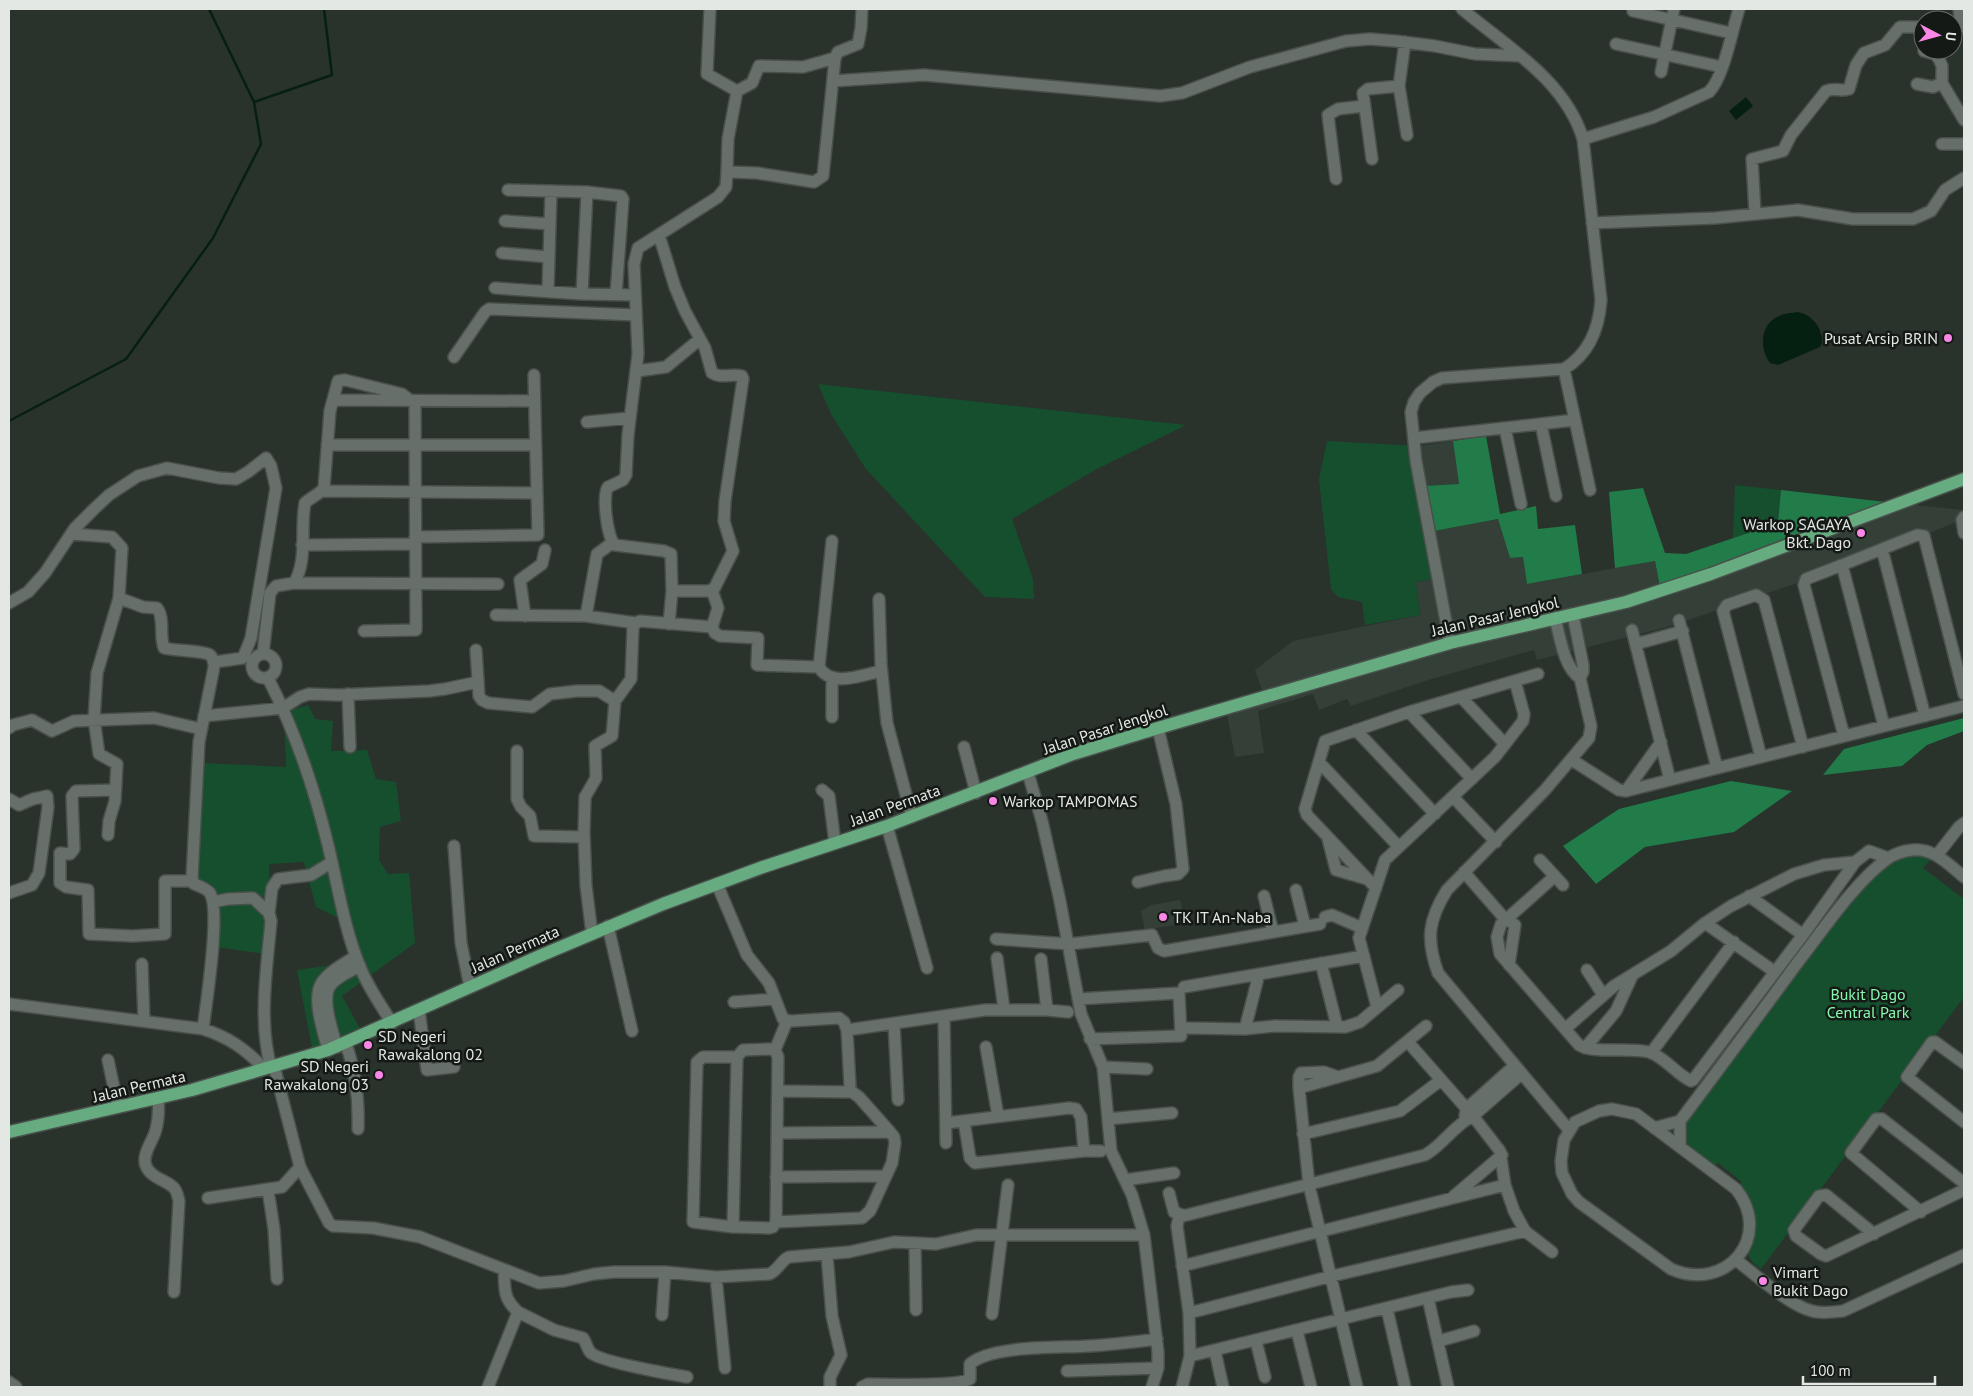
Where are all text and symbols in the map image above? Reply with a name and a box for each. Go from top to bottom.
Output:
north arrow [1913,10,1963,60]
text: U [1942,31,1960,42]
place label: Pusat Arsip BRIN [1824,328,1938,348]
marker: Pusat Arsip BRIN [1942,332,1954,344]
place label: Warkop SAGAYA Bkt. Dago [1743,514,1852,552]
marker: Warkop SAGAYA Bkt. Dago [1855,527,1867,539]
street label: Jalan Pasar Jengkol [1429,592,1561,641]
street label: Jalan Pasar Jengkol [1039,699,1170,759]
street label: Jalan Permata [846,779,943,831]
place label: Warkop TAMPOMAS [1003,791,1137,811]
marker: Warkop TAMPOMAS [987,795,999,807]
place label: TK IT An-Naba [1173,907,1271,927]
marker: TK IT An-Naba [1157,911,1169,923]
street label: Jalan Permata [467,921,562,978]
park label: Bukit Dago Central Park [1827,984,1910,1022]
place label: SD Negeri Rawakalong 02 [378,1026,483,1064]
marker: SD Negeri Rawakalong 02 [362,1039,374,1051]
place label: SD Negeri Rawakalong 03 [264,1056,369,1094]
street label: Jalan Permata [90,1066,187,1107]
marker: SD Negeri Rawakalong 03 [373,1069,385,1081]
place label: Vimart Bukit Dago [1772,1262,1848,1300]
marker: Vimart Bukit Dago [1757,1275,1769,1287]
scale bar [1803,1354,1936,1386]
text: 100 m [1810,1361,1851,1380]

